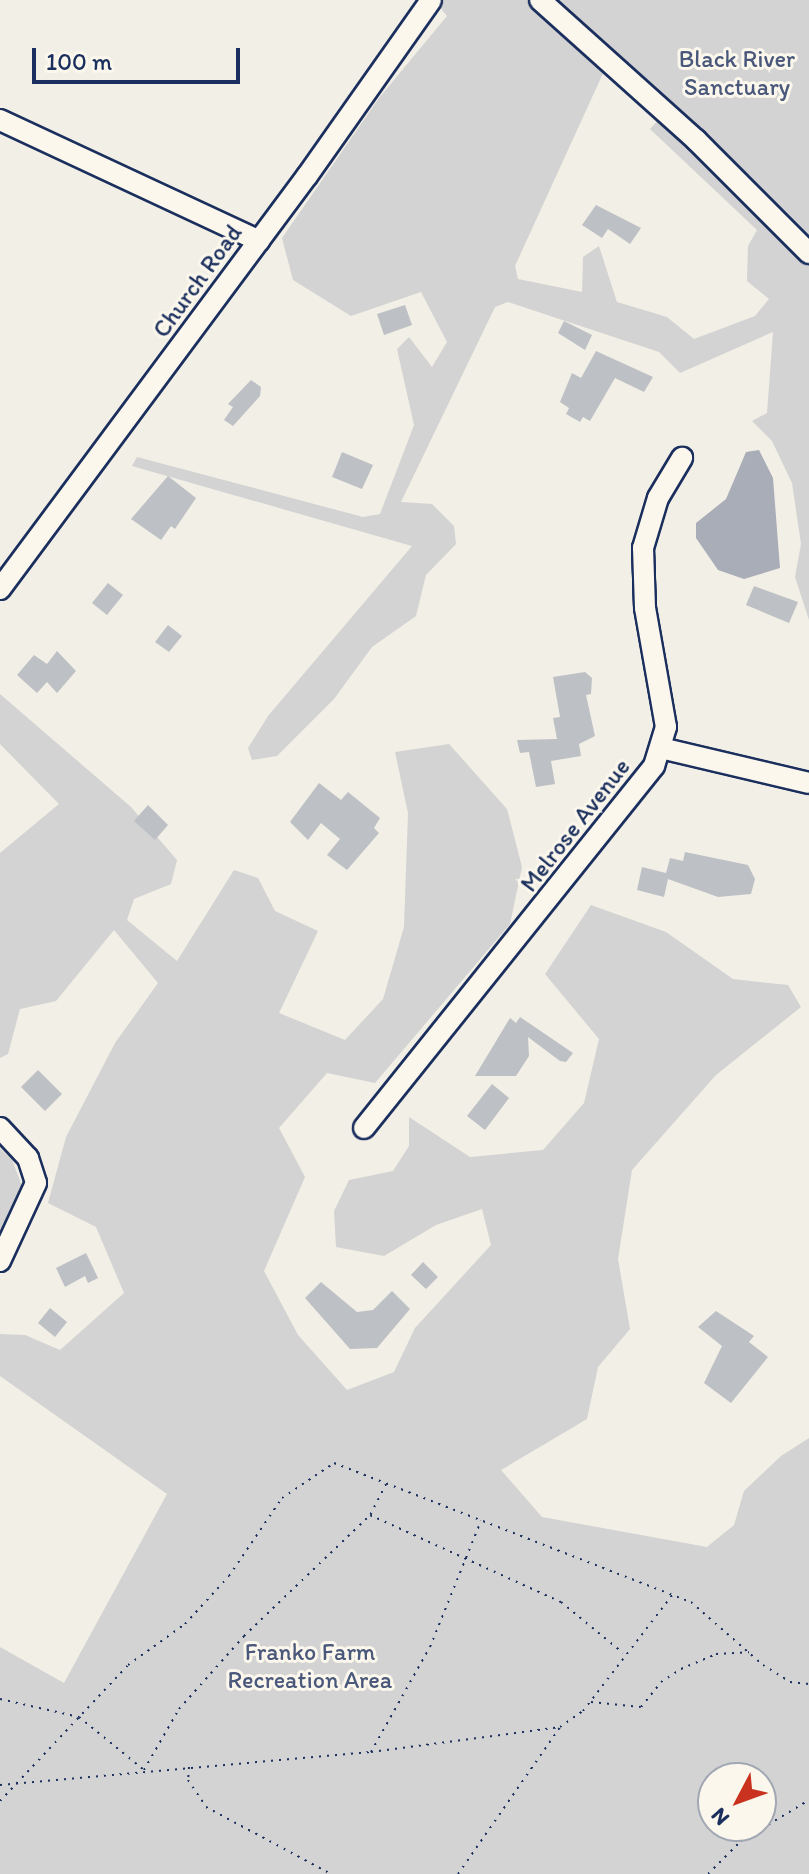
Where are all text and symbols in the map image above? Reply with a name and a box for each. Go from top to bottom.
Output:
scale bar [36,32,244,82]
park label: Black River Sanctuary [679,45,795,101]
text: 100 m [46,47,112,76]
street label: Church Road [147,219,247,343]
street label: Melrose Avenue [514,753,636,897]
park label: Franko Farm Recreation Area [228,1638,392,1694]
north arrow [697,1762,777,1842]
text: N [705,1802,735,1831]

